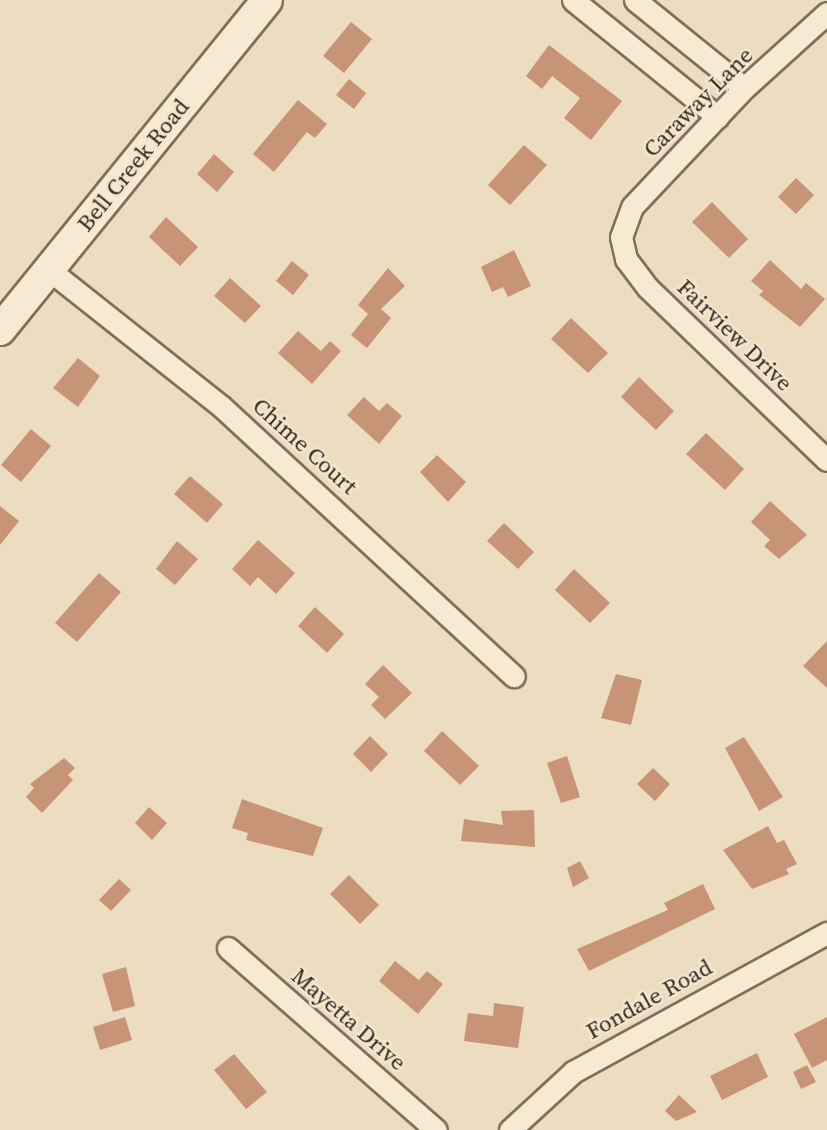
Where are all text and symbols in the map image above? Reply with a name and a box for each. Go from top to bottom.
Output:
street label: Caraway Lane [637,41,759,163]
street label: Bell Creek Road [71,93,195,237]
street label: Fairview Drive [672,273,798,397]
street label: Chime Court [247,392,363,500]
street label: Fondale Road [581,953,717,1045]
street label: Mayetta Drive [286,962,412,1076]

